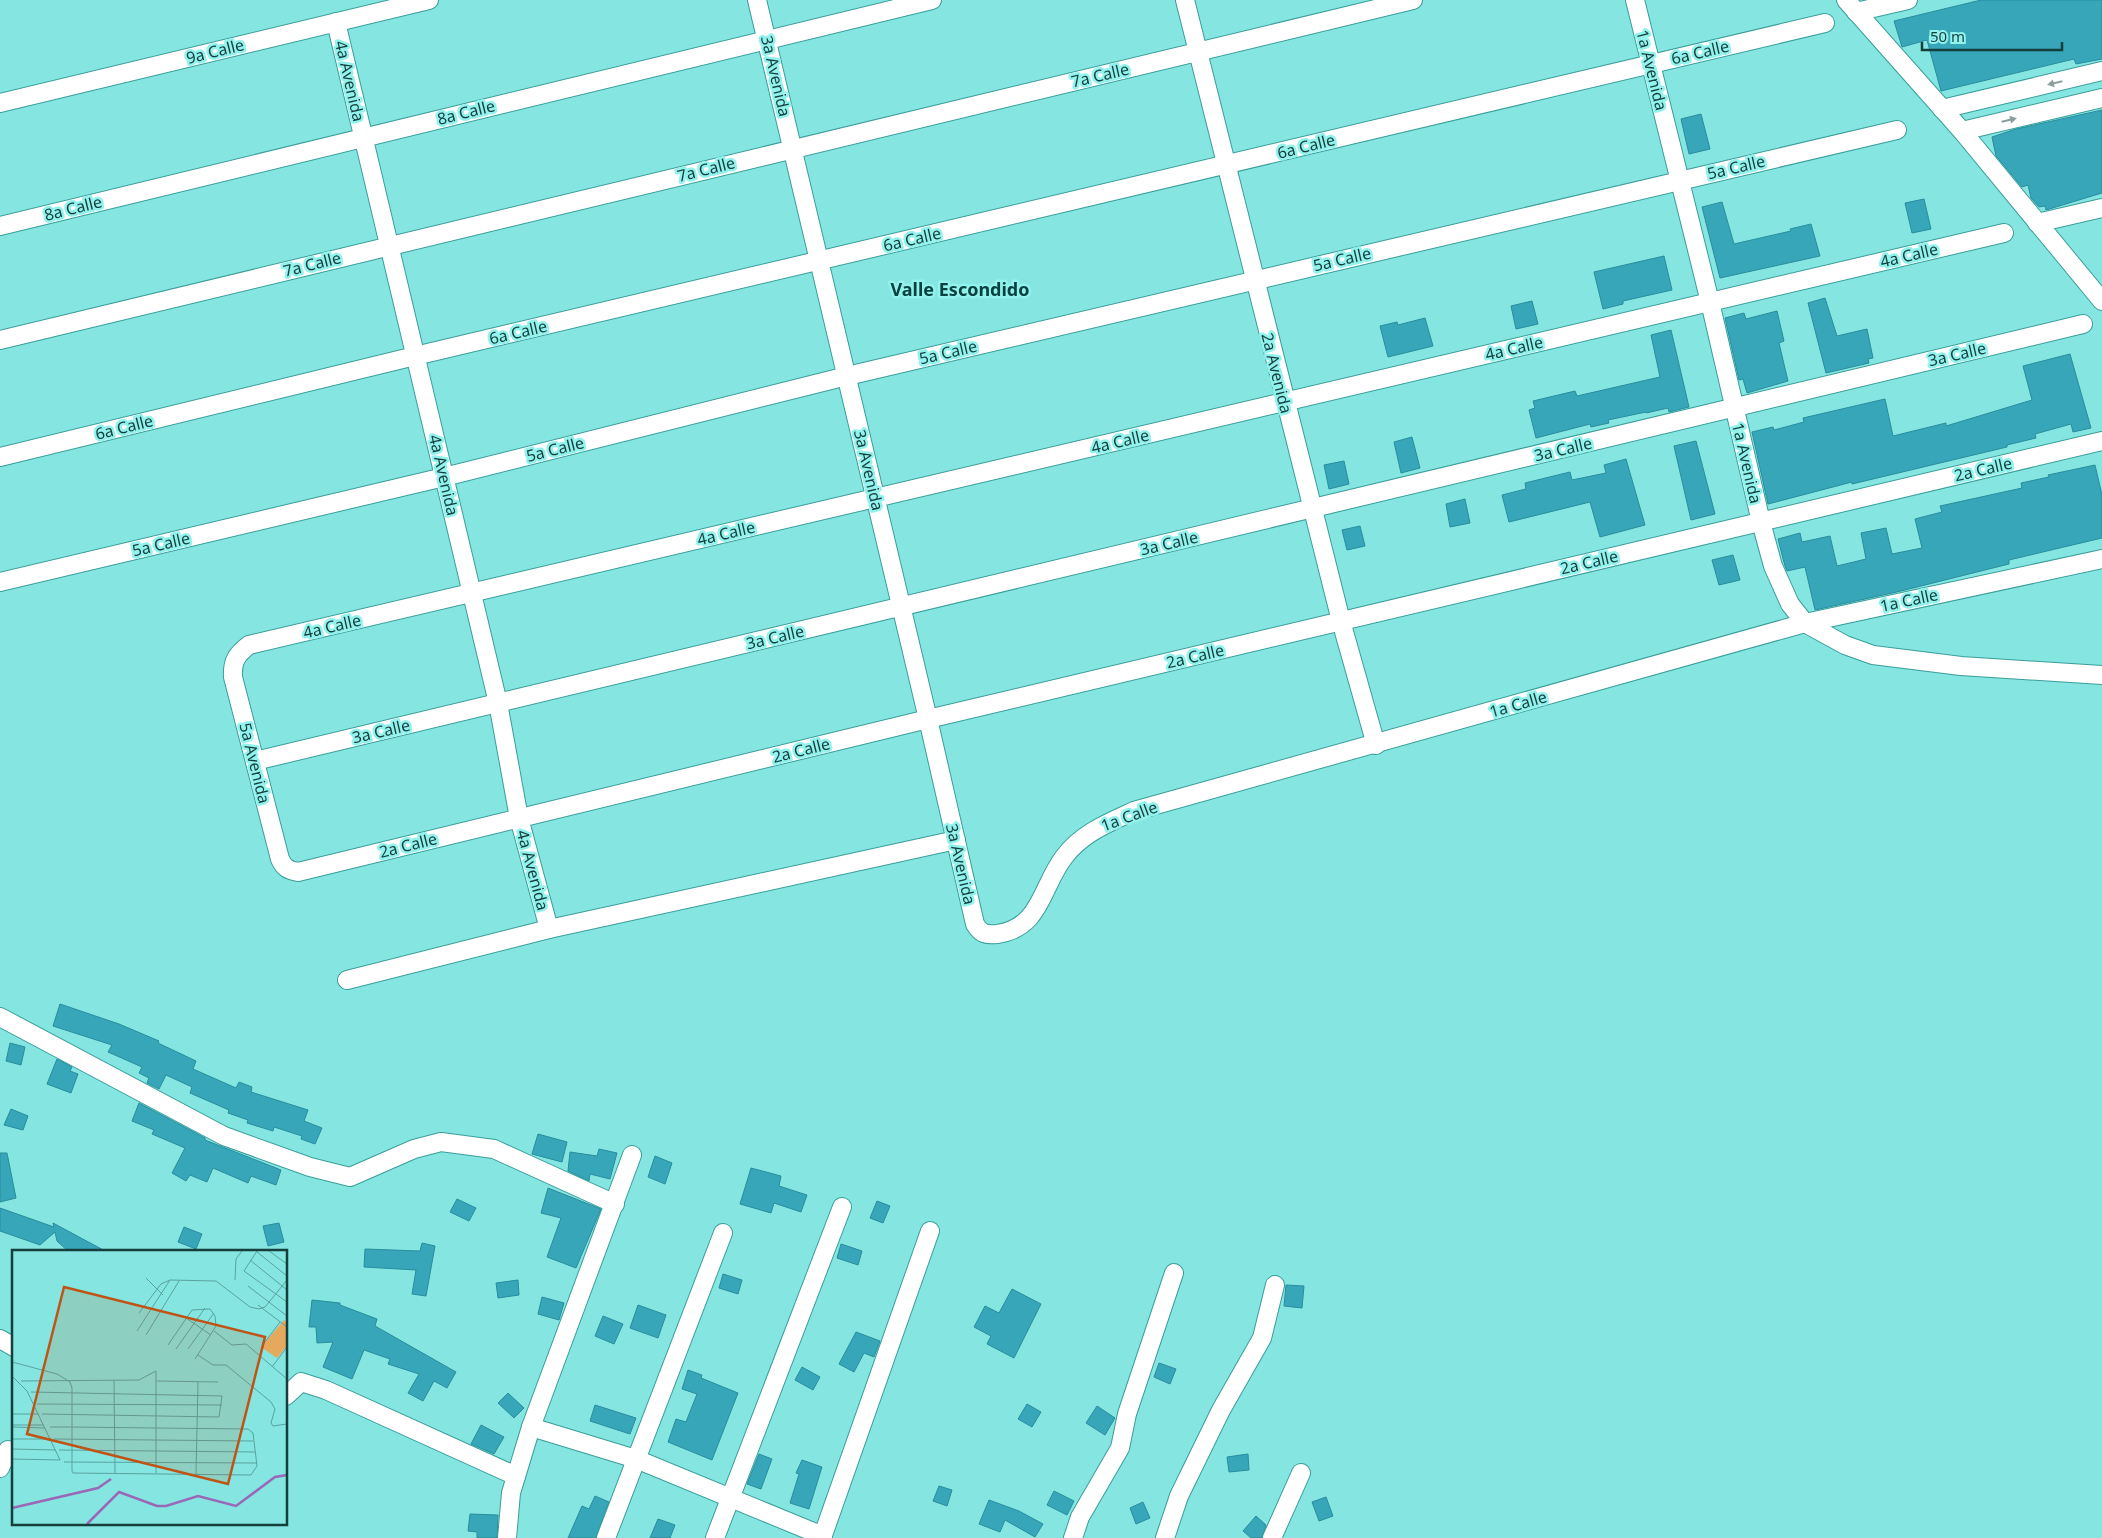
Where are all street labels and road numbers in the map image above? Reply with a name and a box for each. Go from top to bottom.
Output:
street label: 1a Avenida [1631,27,1673,113]
street label: 9a Calle [184,33,246,69]
street label: 3a Avenida [756,33,796,119]
street label: 6a Calle [1669,35,1731,69]
street label: 4a Avenida [330,38,370,124]
street label: 7a Calle [1069,58,1131,92]
street label: 8a Calle [435,94,497,130]
street label: 6a Calle [1275,128,1337,164]
street label: 5a Calle [1705,150,1767,184]
street label: 7a Calle [675,151,737,187]
street label: 8a Calle [42,190,104,226]
street label: 6a Calle [881,222,943,256]
street label: 4a Calle [1878,238,1940,272]
street label: 5a Calle [1311,242,1373,276]
street label: 7a Calle [281,246,343,282]
street label: 6a Calle [487,315,549,349]
street label: 2a Avenida [1256,330,1298,416]
street label: 4a Calle [1483,331,1545,365]
street label: 5a Calle [917,335,979,369]
street label: 3a Calle [1926,337,1988,371]
street label: 6a Calle [93,409,155,445]
street label: 1a Avenida [1727,420,1767,506]
street label: 4a Calle [1089,424,1151,458]
street label: 3a Avenida [849,427,889,513]
street label: 5a Calle [524,431,586,467]
street label: 4a Avenida [424,432,464,518]
street label: 3a Calle [1532,432,1594,466]
street label: 2a Calle [1952,452,2014,486]
street label: 4a Calle [695,516,757,550]
street label: 3a Calle [1138,526,1200,560]
street label: 5a Calle [130,527,192,561]
street label: 2a Calle [1558,545,1620,579]
street label: 1a Calle [1878,583,1940,617]
street label: 4a Calle [301,609,363,643]
street label: 3a Calle [744,620,806,654]
street label: 2a Calle [1164,639,1226,673]
street label: 1a Calle [1487,685,1549,723]
street label: 3a Calle [350,714,412,748]
street label: 5a Avenida [234,720,276,806]
street label: 2a Calle [770,732,832,768]
street label: 1a Calle [1098,796,1160,836]
street label: 3a Avenida [941,821,981,907]
street label: 2a Calle [377,827,439,863]
street label: 4a Avenida [512,827,554,913]

